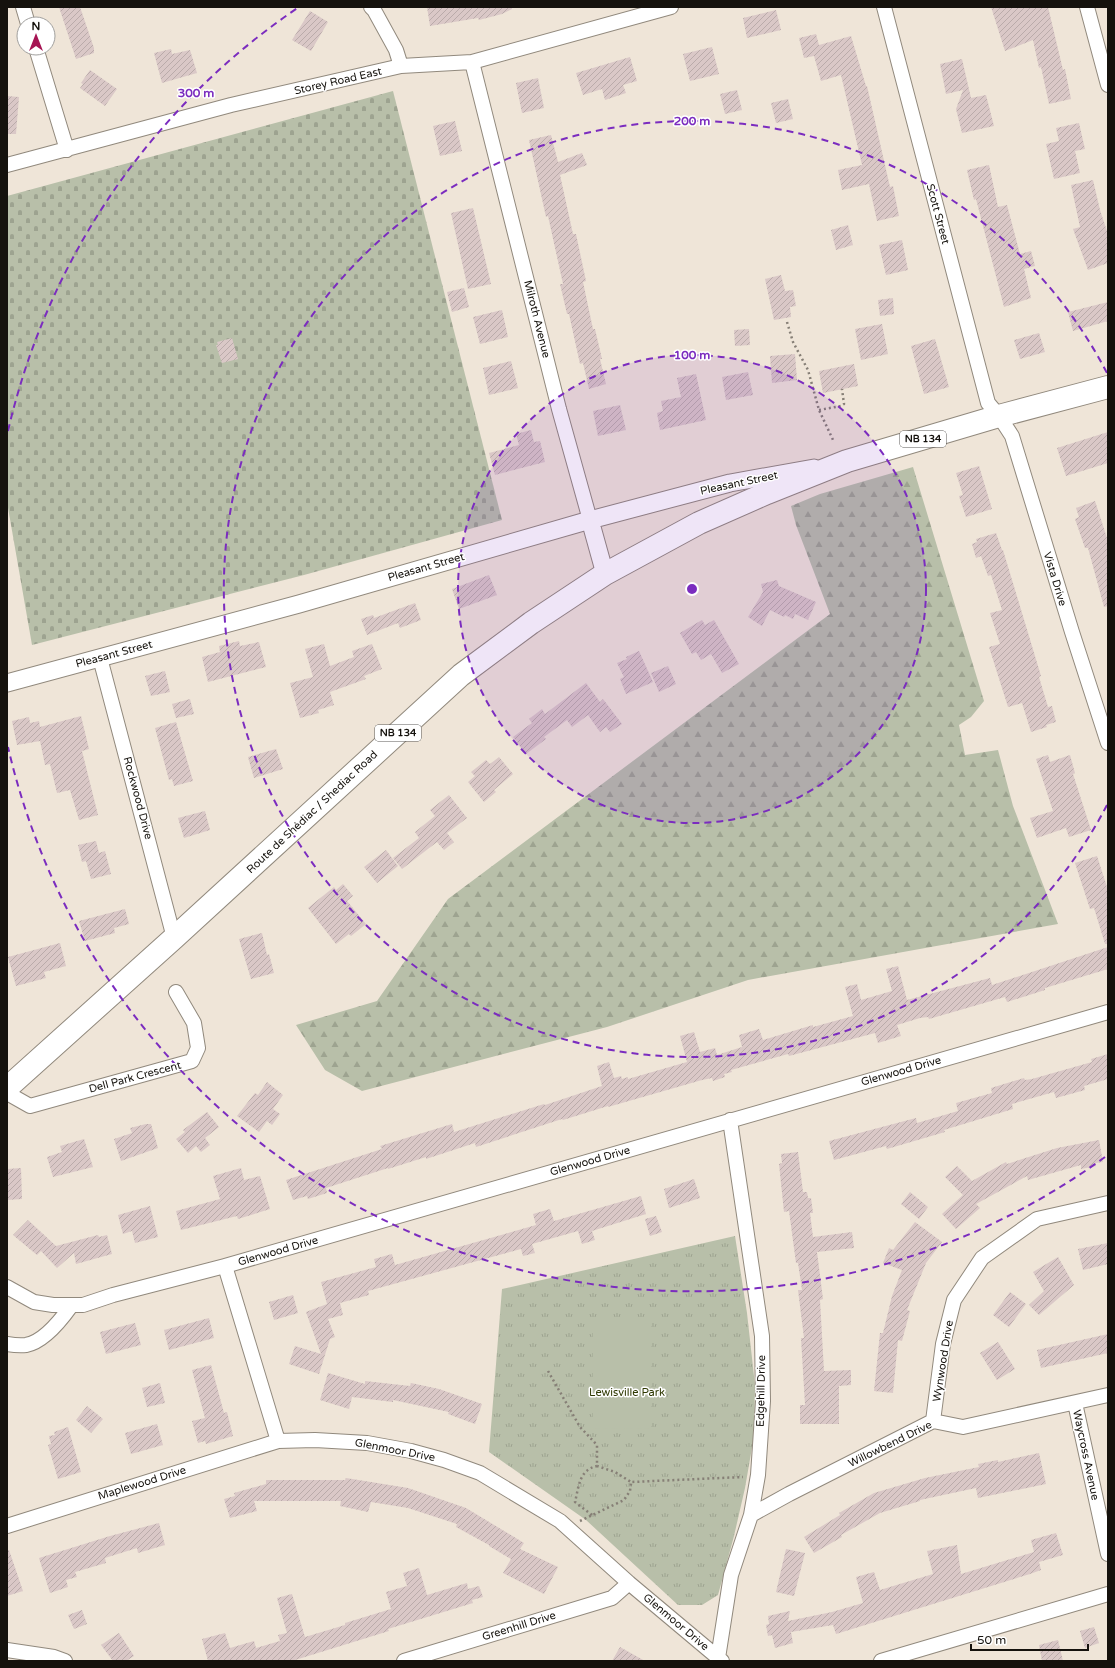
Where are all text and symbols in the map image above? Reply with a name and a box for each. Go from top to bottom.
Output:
north arrow [16,16,56,56]
text: N [32,20,40,33]
street label: Storey Road East [293,65,383,97]
text: 300 m [178,86,214,100]
text: 200 m [674,114,710,128]
street label: Scott Street [924,182,952,246]
street label: Milroth Avenue [521,279,553,359]
text: 100 m [674,348,710,362]
road number: NB 134 [900,431,946,447]
street label: Pleasant Street [699,468,779,498]
street label: Pleasant Street [386,550,466,584]
street label: Vista Drive [1041,550,1069,608]
centre of rings [685,582,699,596]
street label: Pleasant Street [74,637,154,671]
road number: NB 134 [375,725,421,741]
street label: Route de Shédiac / Shediac Road [244,748,380,876]
street label: Rockwood Drive [121,755,155,841]
street label: Glenwood Drive [859,1053,943,1089]
street label: Dell Park Crescent [87,1058,183,1096]
street label: Glenwood Drive [548,1143,632,1179]
street label: Glenwood Drive [236,1233,320,1269]
street label: Wynwood Drive [930,1319,956,1403]
street label: Edgehill Drive [754,1355,768,1427]
park label: Lewisville Park [589,1386,665,1399]
street label: Waycross Avenue [1070,1409,1102,1501]
street label: Willowbend Drive [846,1418,934,1470]
street label: Glenmoor Drive [354,1436,436,1464]
street label: Maplewood Drive [96,1463,188,1503]
street label: Glenmoor Drive [641,1591,711,1653]
street label: Greenhill Drive [481,1609,557,1643]
scale bar [971,1626,1088,1652]
text: 50 m [977,1633,1006,1647]

